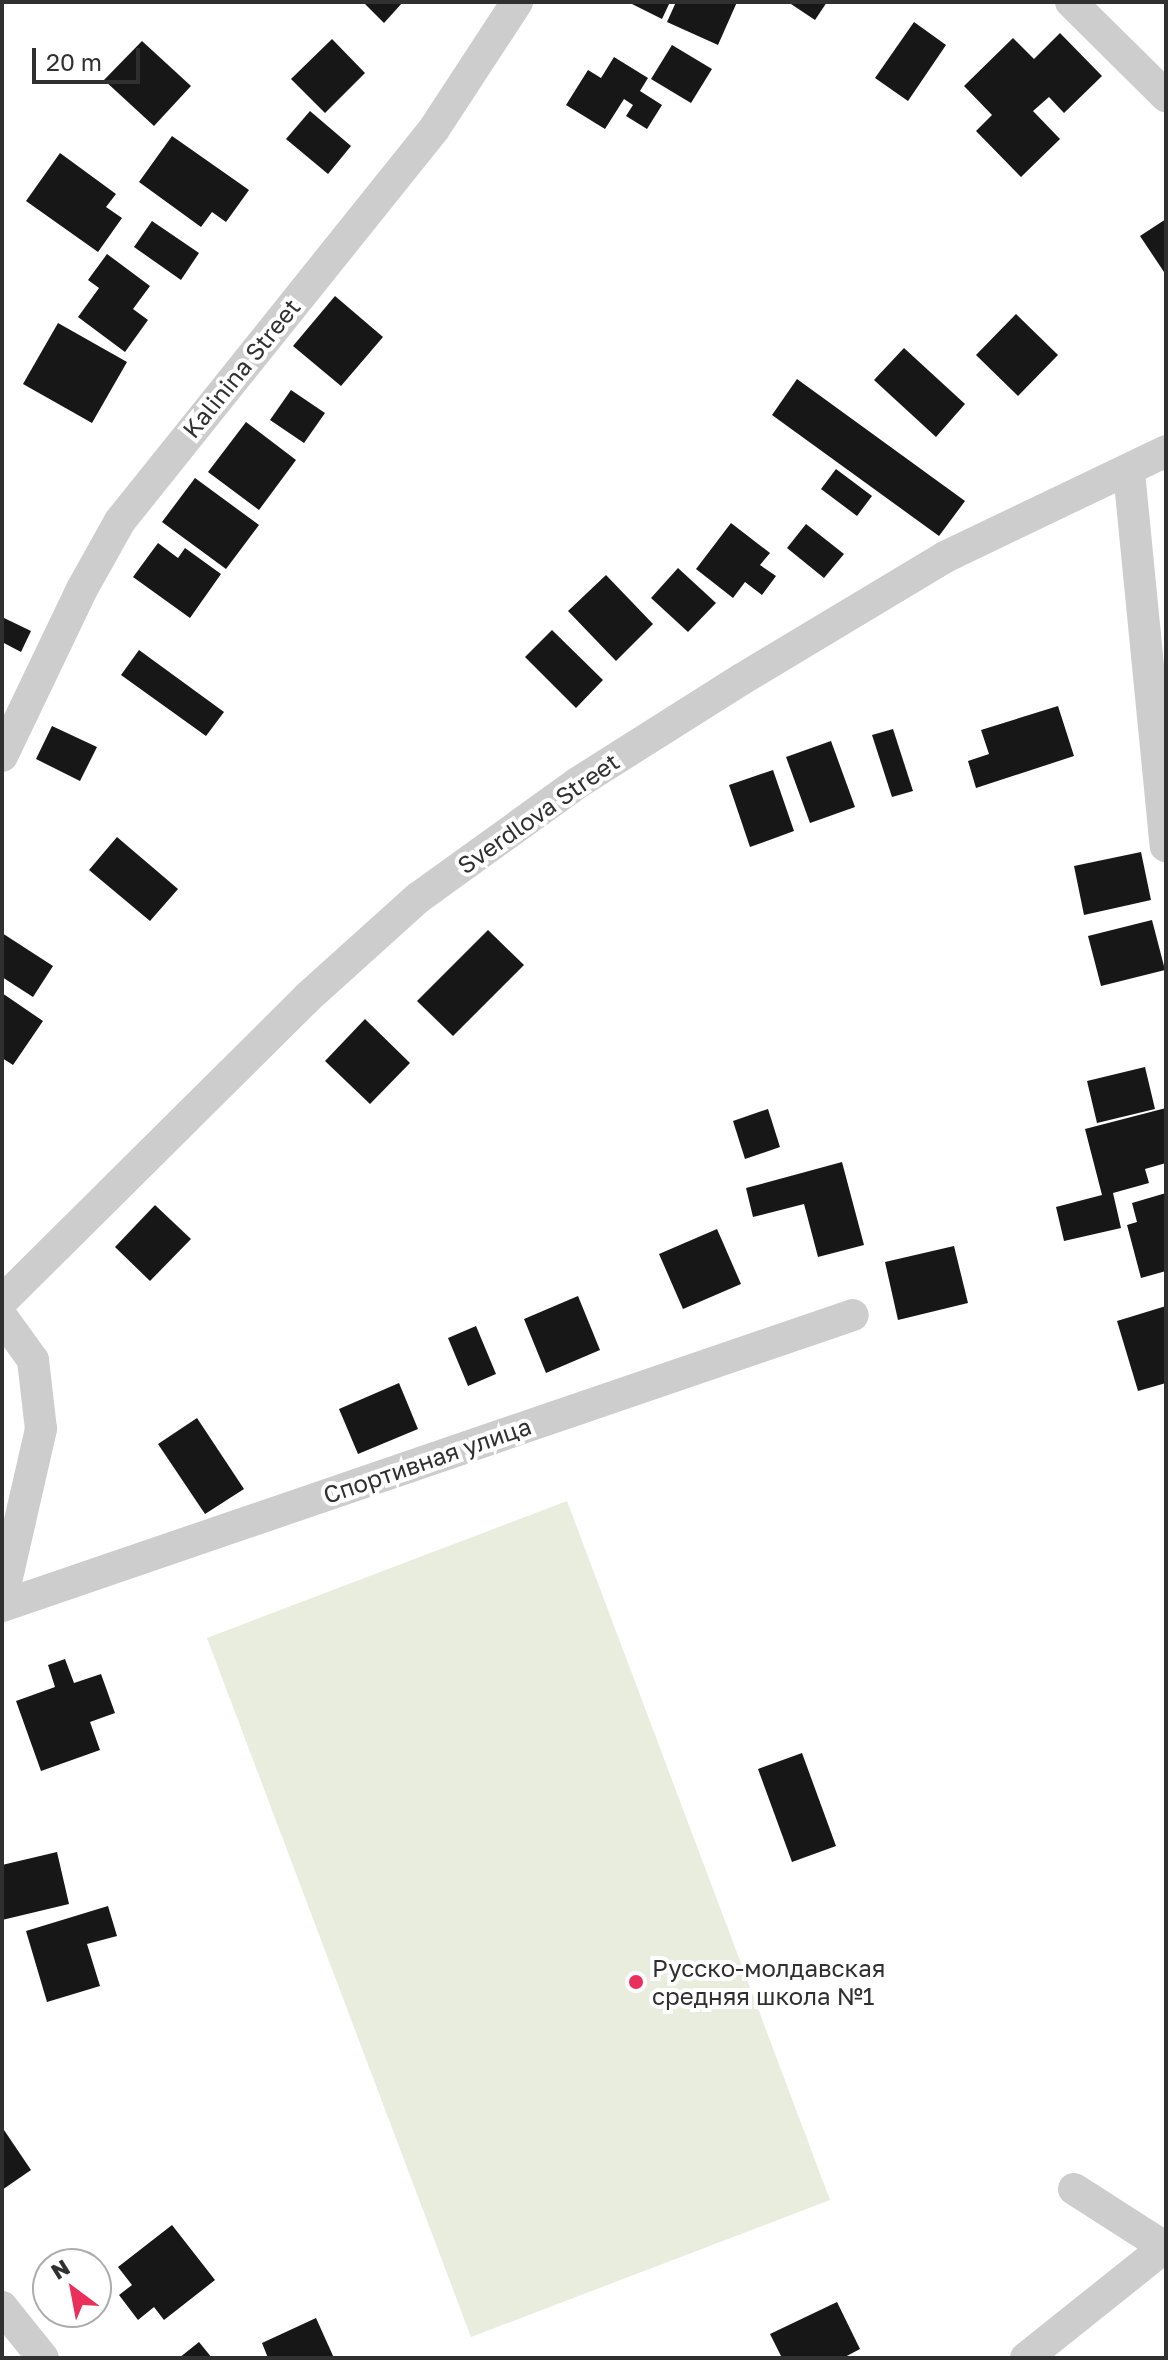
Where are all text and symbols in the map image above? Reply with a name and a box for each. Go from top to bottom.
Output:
scale bar [36,32,144,82]
text: 20 m [46,47,102,76]
street label: Kalinina Street [176,293,306,443]
street label: Sverdlova Street [452,747,624,879]
street label: Спортивная улица [319,1411,535,1509]
place label: Русско-молдавская средняя школа №1 [652,1954,885,2010]
marker: Русско-молдавская средняя школа №1 [627,1973,645,1991]
north arrow [32,2248,112,2328]
text: N [46,2253,74,2285]

